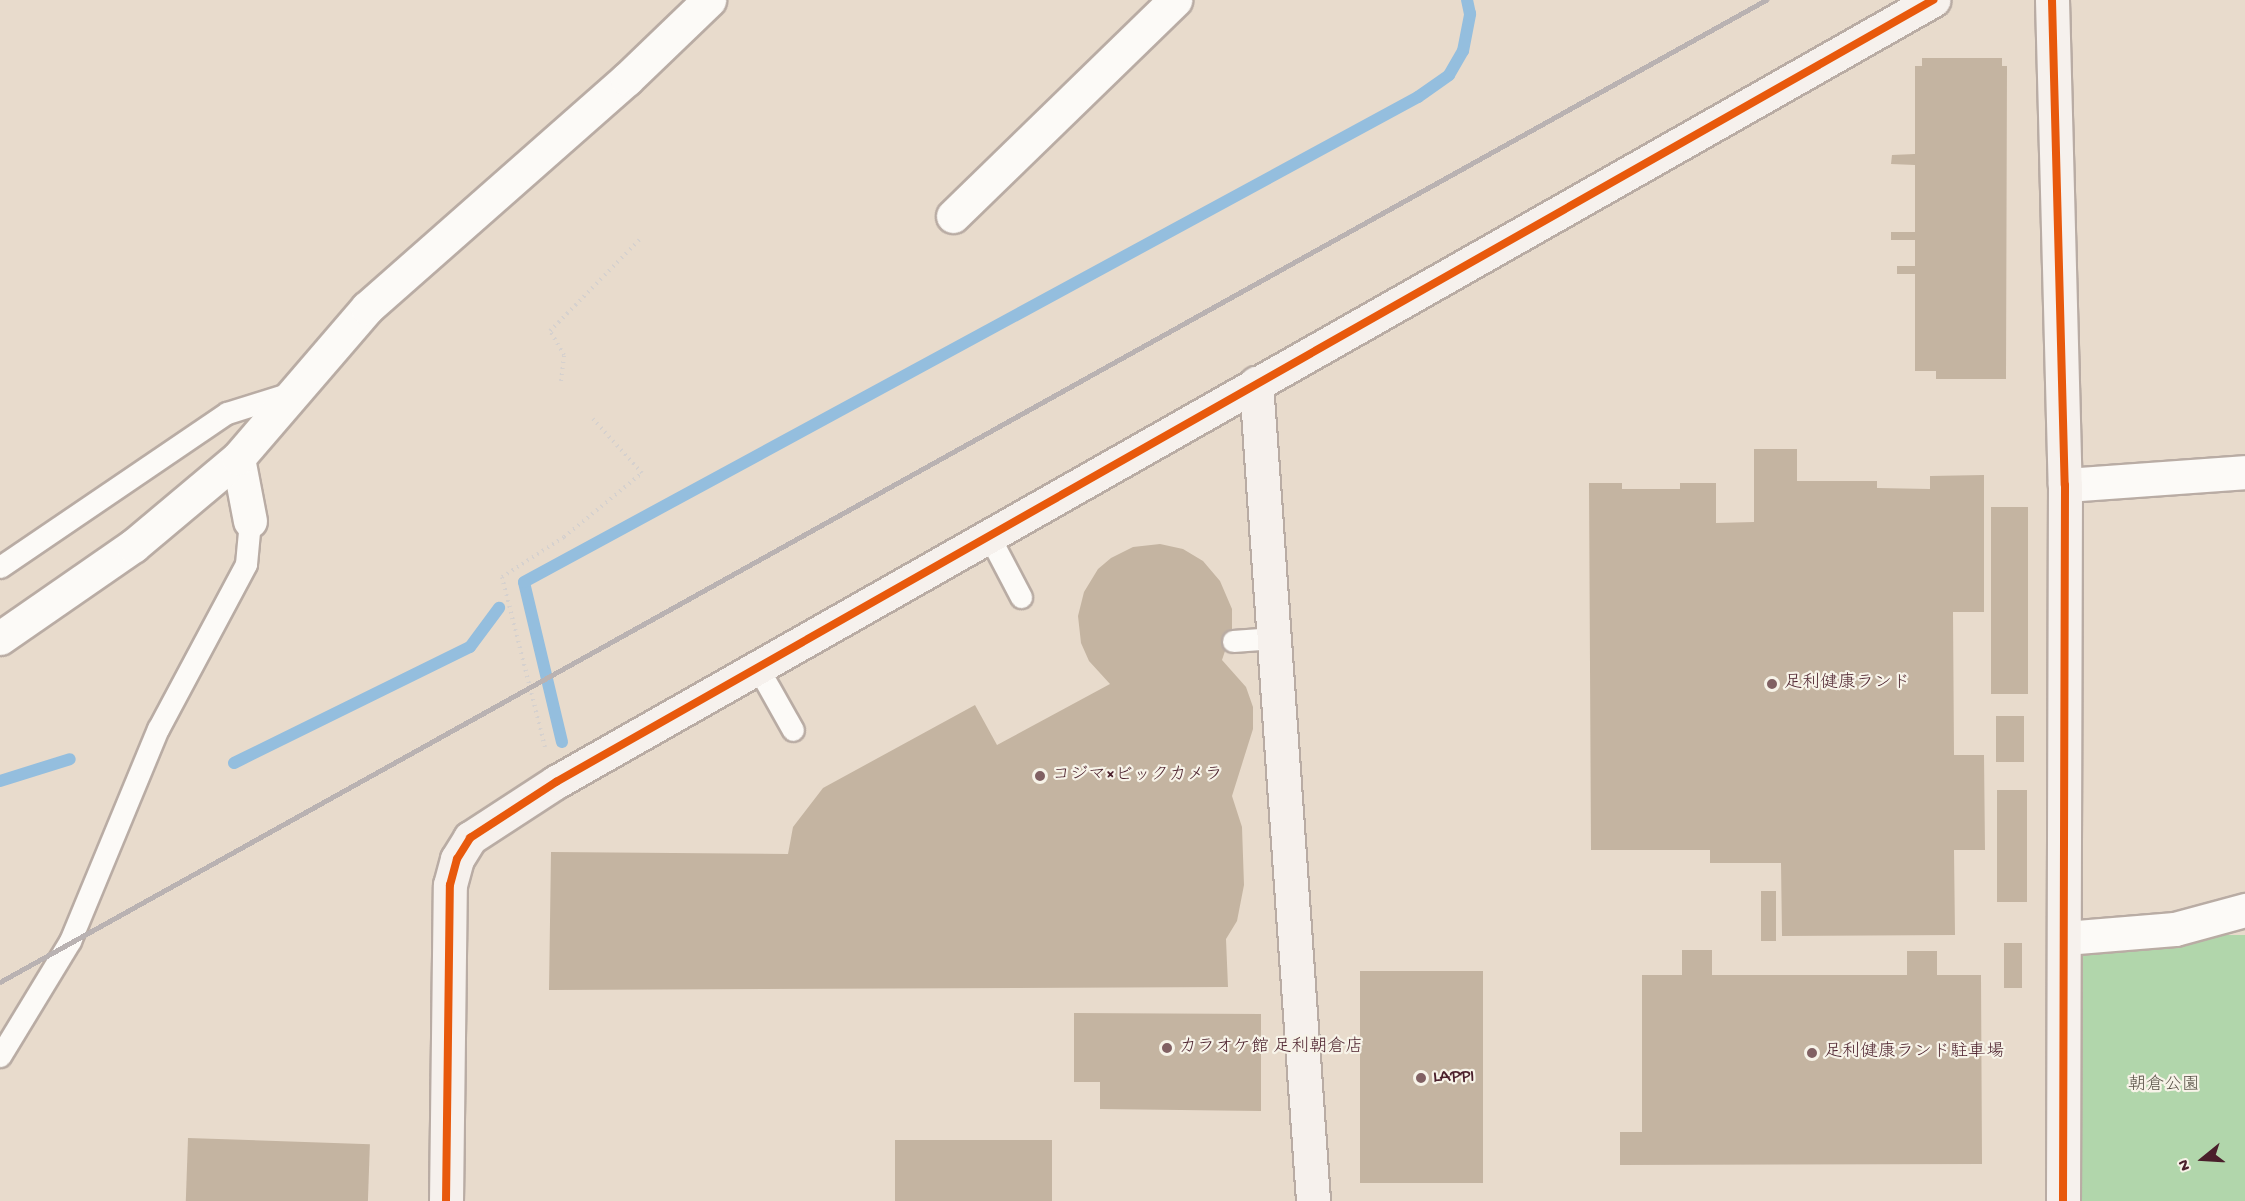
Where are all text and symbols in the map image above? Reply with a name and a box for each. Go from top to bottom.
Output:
place label: 足利健康ランド [1784,673,1910,695]
marker: 足利健康ランド [1765,677,1779,691]
place label: コジマ×ビックカメラ [1052,765,1223,787]
marker: コジマ×ビックカメラ [1033,769,1047,783]
place label: カラオケ館 足利朝倉店 [1179,1037,1363,1059]
marker: カラオケ館 足利朝倉店 [1160,1041,1174,1055]
place label: 足利健康ランド駐車場 [1824,1042,2004,1064]
marker: 足利健康ランド駐車場 [1805,1046,1819,1060]
place label: LAPPI [1433,1067,1474,1089]
marker: LAPPI [1414,1071,1428,1085]
park label: 朝倉公園 [2128,1075,2200,1097]
north arrow [2173,1129,2233,1189]
text: N [2175,1157,2196,1173]

